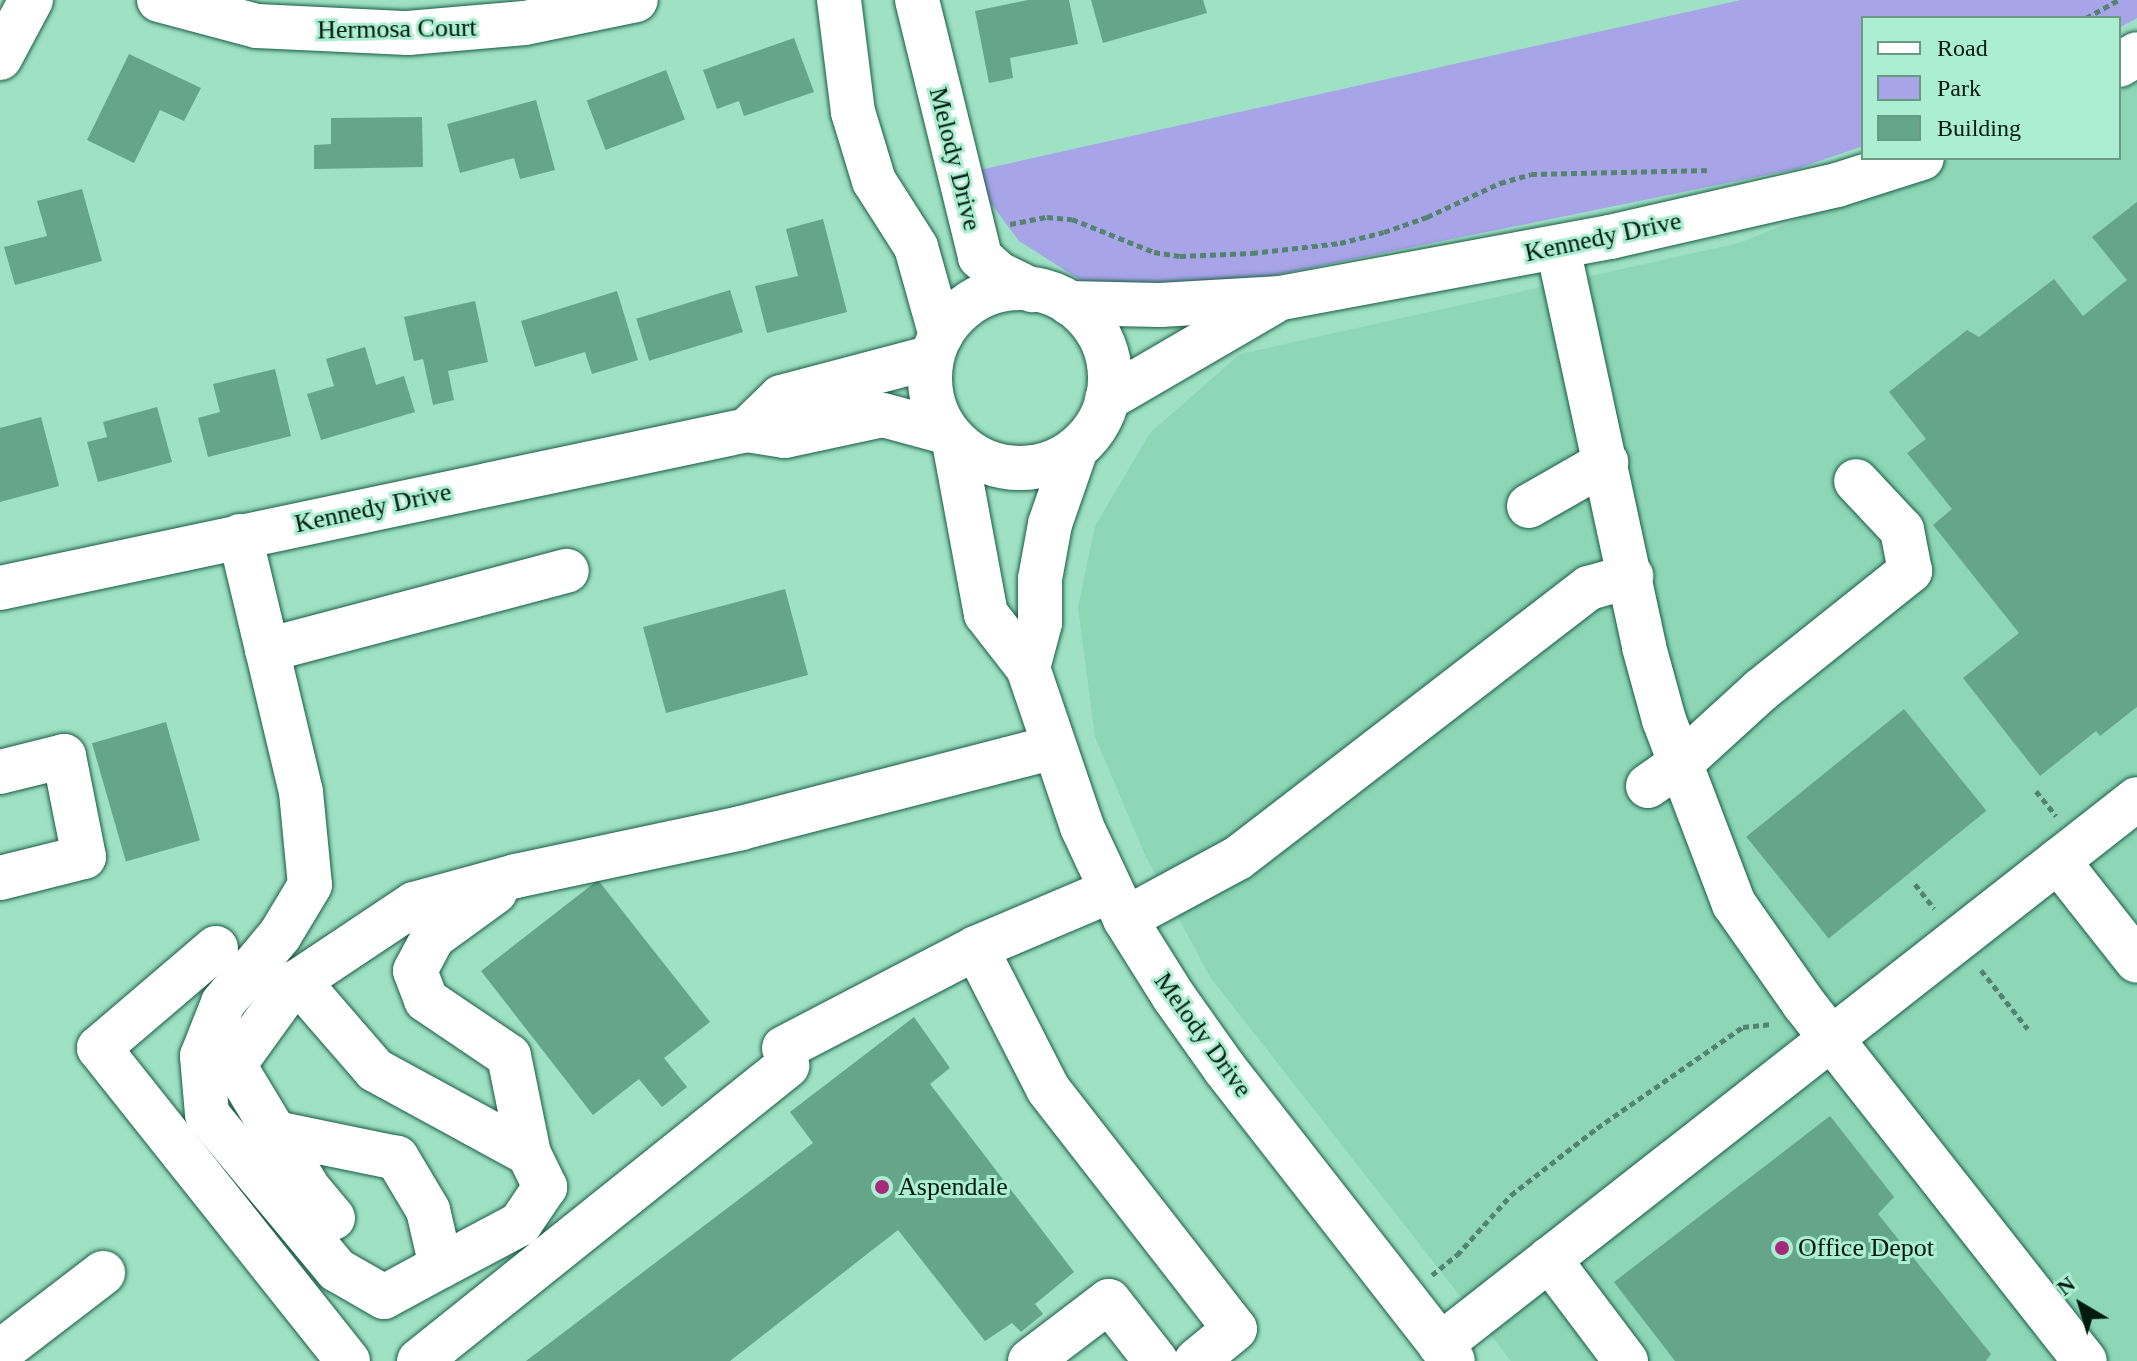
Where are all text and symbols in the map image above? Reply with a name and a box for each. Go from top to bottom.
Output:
street label: Hermosa Court [317,12,477,46]
legend [1861,16,2121,160]
text: Road [1937,35,1988,61]
text: Park [1937,75,1981,101]
street label: Melody Drive [922,84,988,234]
text: Building [1937,115,2021,141]
street label: Kennedy Drive [1522,205,1684,269]
street label: Kennedy Drive [292,476,454,540]
street label: Melody Drive [1147,967,1259,1103]
place label: Aspendale [898,1171,1008,1203]
marker: Aspendale [873,1178,891,1196]
place label: Office Depot [1798,1232,1934,1264]
marker: Office Depot [1773,1239,1791,1257]
north arrow [2041,1265,2121,1345]
text: N [2052,1271,2080,1300]

